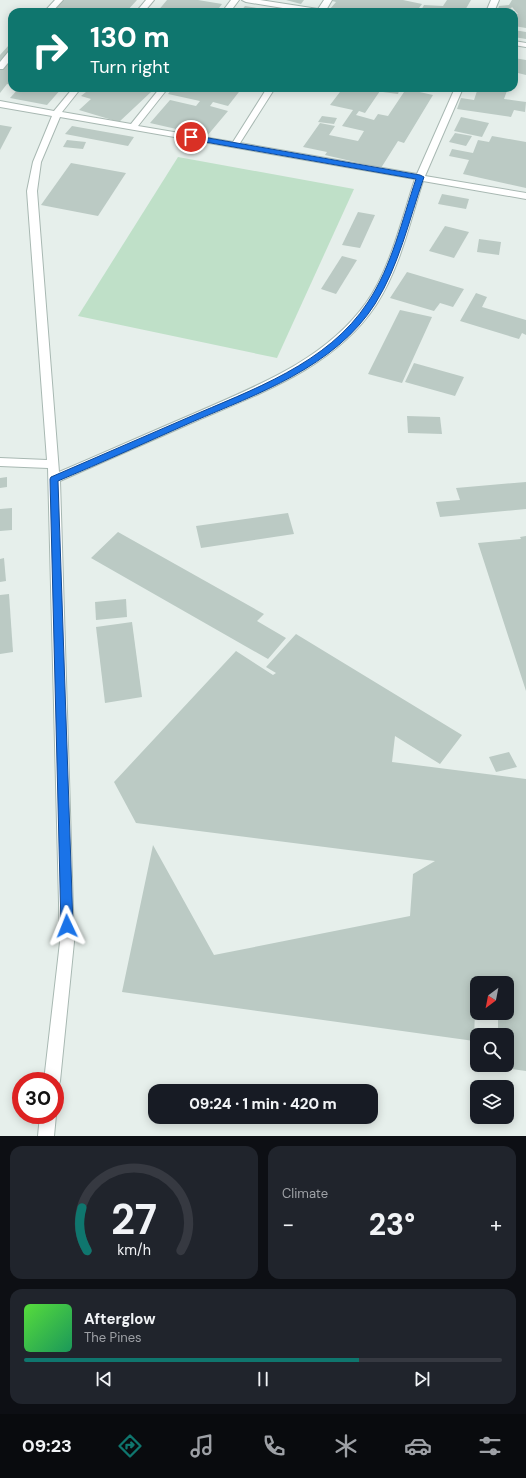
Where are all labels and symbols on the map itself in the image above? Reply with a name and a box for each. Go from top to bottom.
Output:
pin [174,120,208,154]
position arrow [46,905,88,947]
north arrow [470,976,514,1020]
speed limit sign: 30 [12,1072,64,1124]

